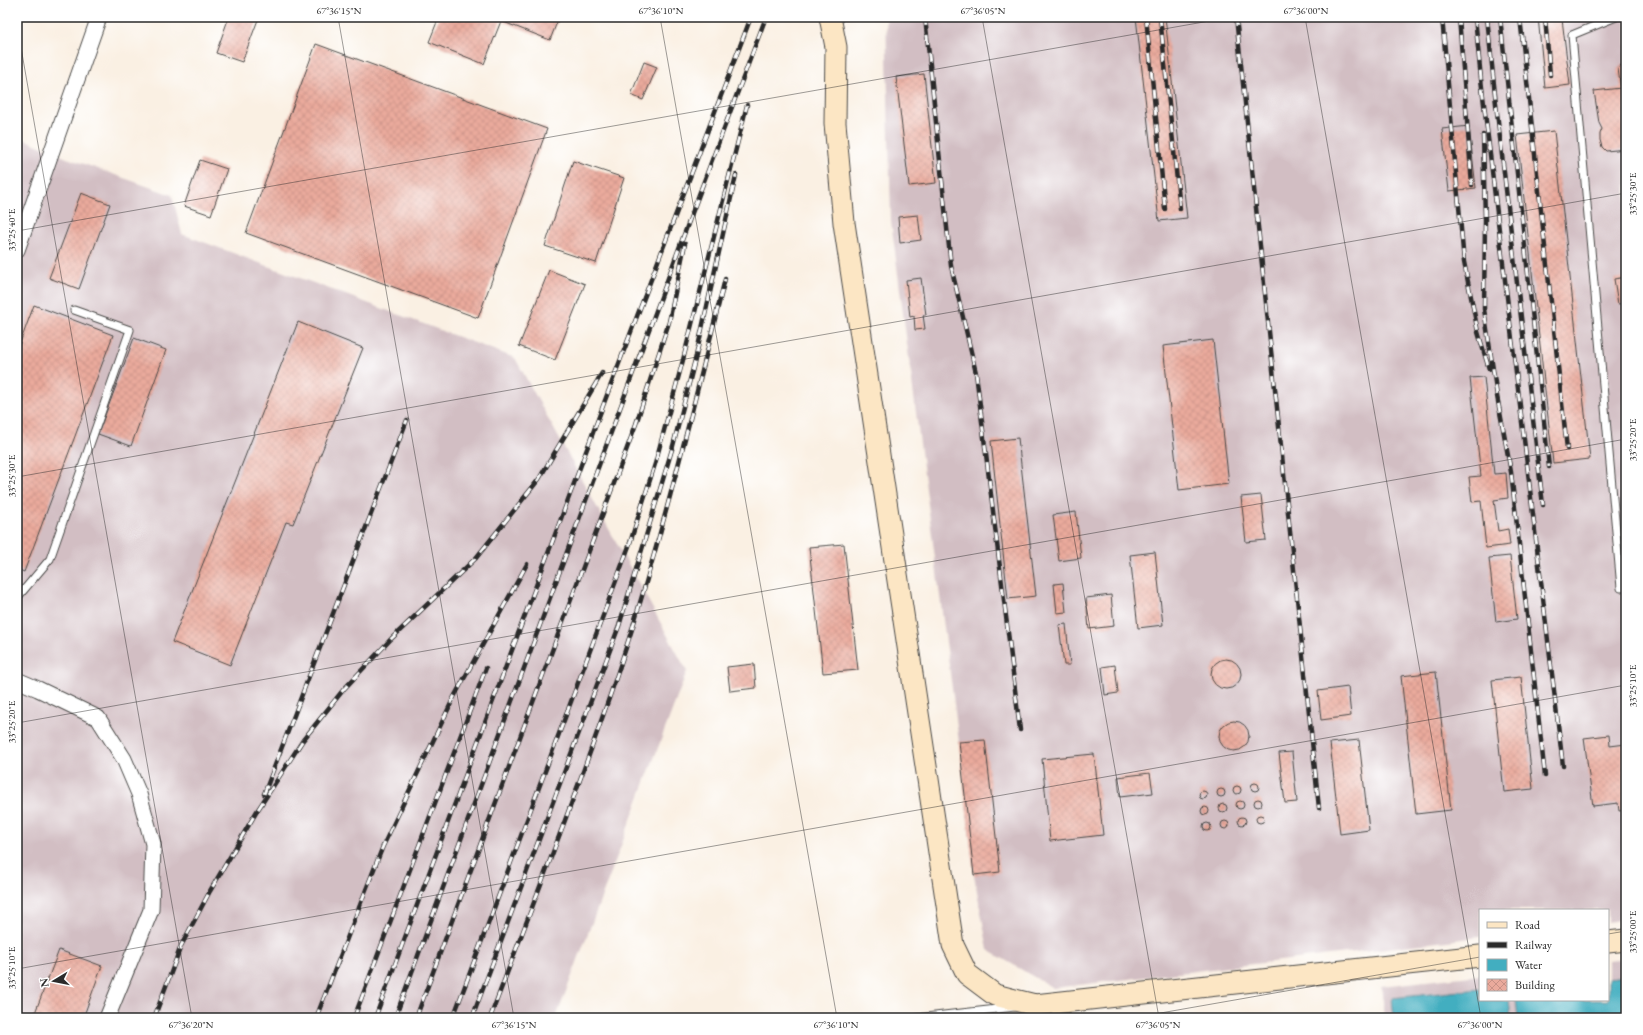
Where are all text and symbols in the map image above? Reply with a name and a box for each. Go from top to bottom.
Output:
text: 67°36'15"N [317,4,362,17]
text: 67°36'10"N [639,4,684,17]
text: 67°36'05"N [961,4,1006,17]
text: 67°36'00"N [1284,4,1329,17]
text: 33°25'30"E [1626,172,1639,215]
text: 33°25'40"E [5,208,18,251]
text: 33°25'20"E [1626,418,1639,461]
text: 33°25'30"E [5,454,18,497]
text: 33°25'10"E [1626,664,1639,707]
text: 33°25'20"E [5,700,18,743]
legend [1479,909,1609,1001]
text: 33°25'00"E [1626,910,1639,953]
text: Road [1515,917,1541,933]
text: Railway [1515,937,1553,953]
text: 33°25'10"E [5,946,18,989]
text: Water [1515,957,1542,973]
north arrow [34,961,74,1001]
text: N [36,977,52,988]
text: Building [1515,977,1556,993]
text: 67°36'20"N [169,1018,214,1031]
text: 67°36'15"N [492,1018,537,1031]
text: 67°36'10"N [814,1018,859,1031]
text: 67°36'05"N [1136,1018,1181,1031]
text: 67°36'00"N [1458,1018,1503,1031]

